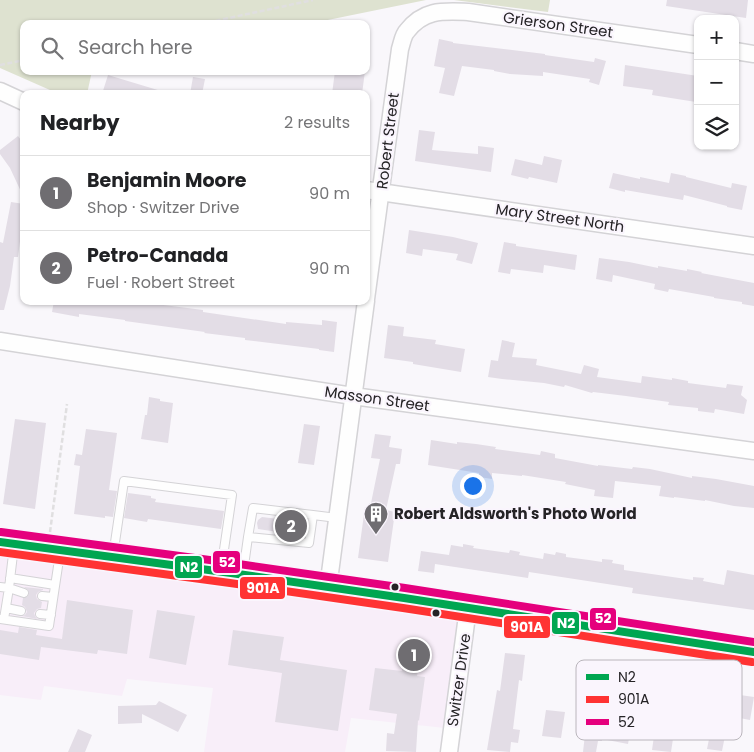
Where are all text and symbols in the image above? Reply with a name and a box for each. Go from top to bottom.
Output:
street label: Grierson Street [502,6,614,43]
map controls [694,15,739,150]
button: + [694,15,739,60]
search box [20,20,370,75]
icon: search [38,34,66,62]
text: Search here [78,34,192,61]
button: − [694,60,739,105]
street label: Robert Street [371,91,404,190]
button: layers [694,105,739,150]
text: Nearby [40,108,120,137]
text: 2 results [284,111,350,134]
text: Benjamin Moore [87,167,247,194]
text: 1 [53,182,59,205]
text: 90 m [309,182,350,205]
text: Shop · Switzer Drive [87,196,239,219]
street label: Mary Street North [494,198,626,237]
text: Petro-Canada [87,242,228,269]
text: 2 [51,257,61,280]
text: 90 m [309,257,350,280]
text: Fuel · Robert Street [87,271,235,294]
street label: Masson Street [323,381,431,416]
your location [460,473,486,499]
building icon: Robert Aldsworth's Photo World [363,501,389,535]
place label: Robert Aldsworth's Photo World [394,503,637,524]
pin: 2 [275,507,307,545]
line badge: 52 [212,550,241,574]
text: 52 [218,552,236,572]
line badge: N2 [174,555,203,579]
text: N2 [180,557,198,577]
line badge: 901A [239,576,286,600]
text: 901A [246,578,280,598]
unlabelled marker [390,582,400,592]
line badge: 52 [589,607,617,631]
unlabelled marker [431,608,441,618]
text: 52 [594,608,612,628]
line badge: N2 [551,611,580,635]
text: N2 [557,613,575,633]
line badge: 901A [503,615,551,639]
text: 901A [510,617,544,637]
street label: Switzer Drive [442,632,475,728]
pin: 1 [398,636,430,674]
legend [576,660,742,740]
text: N2 [618,667,636,687]
text: 901A [618,689,650,709]
text: 52 [618,712,635,732]

